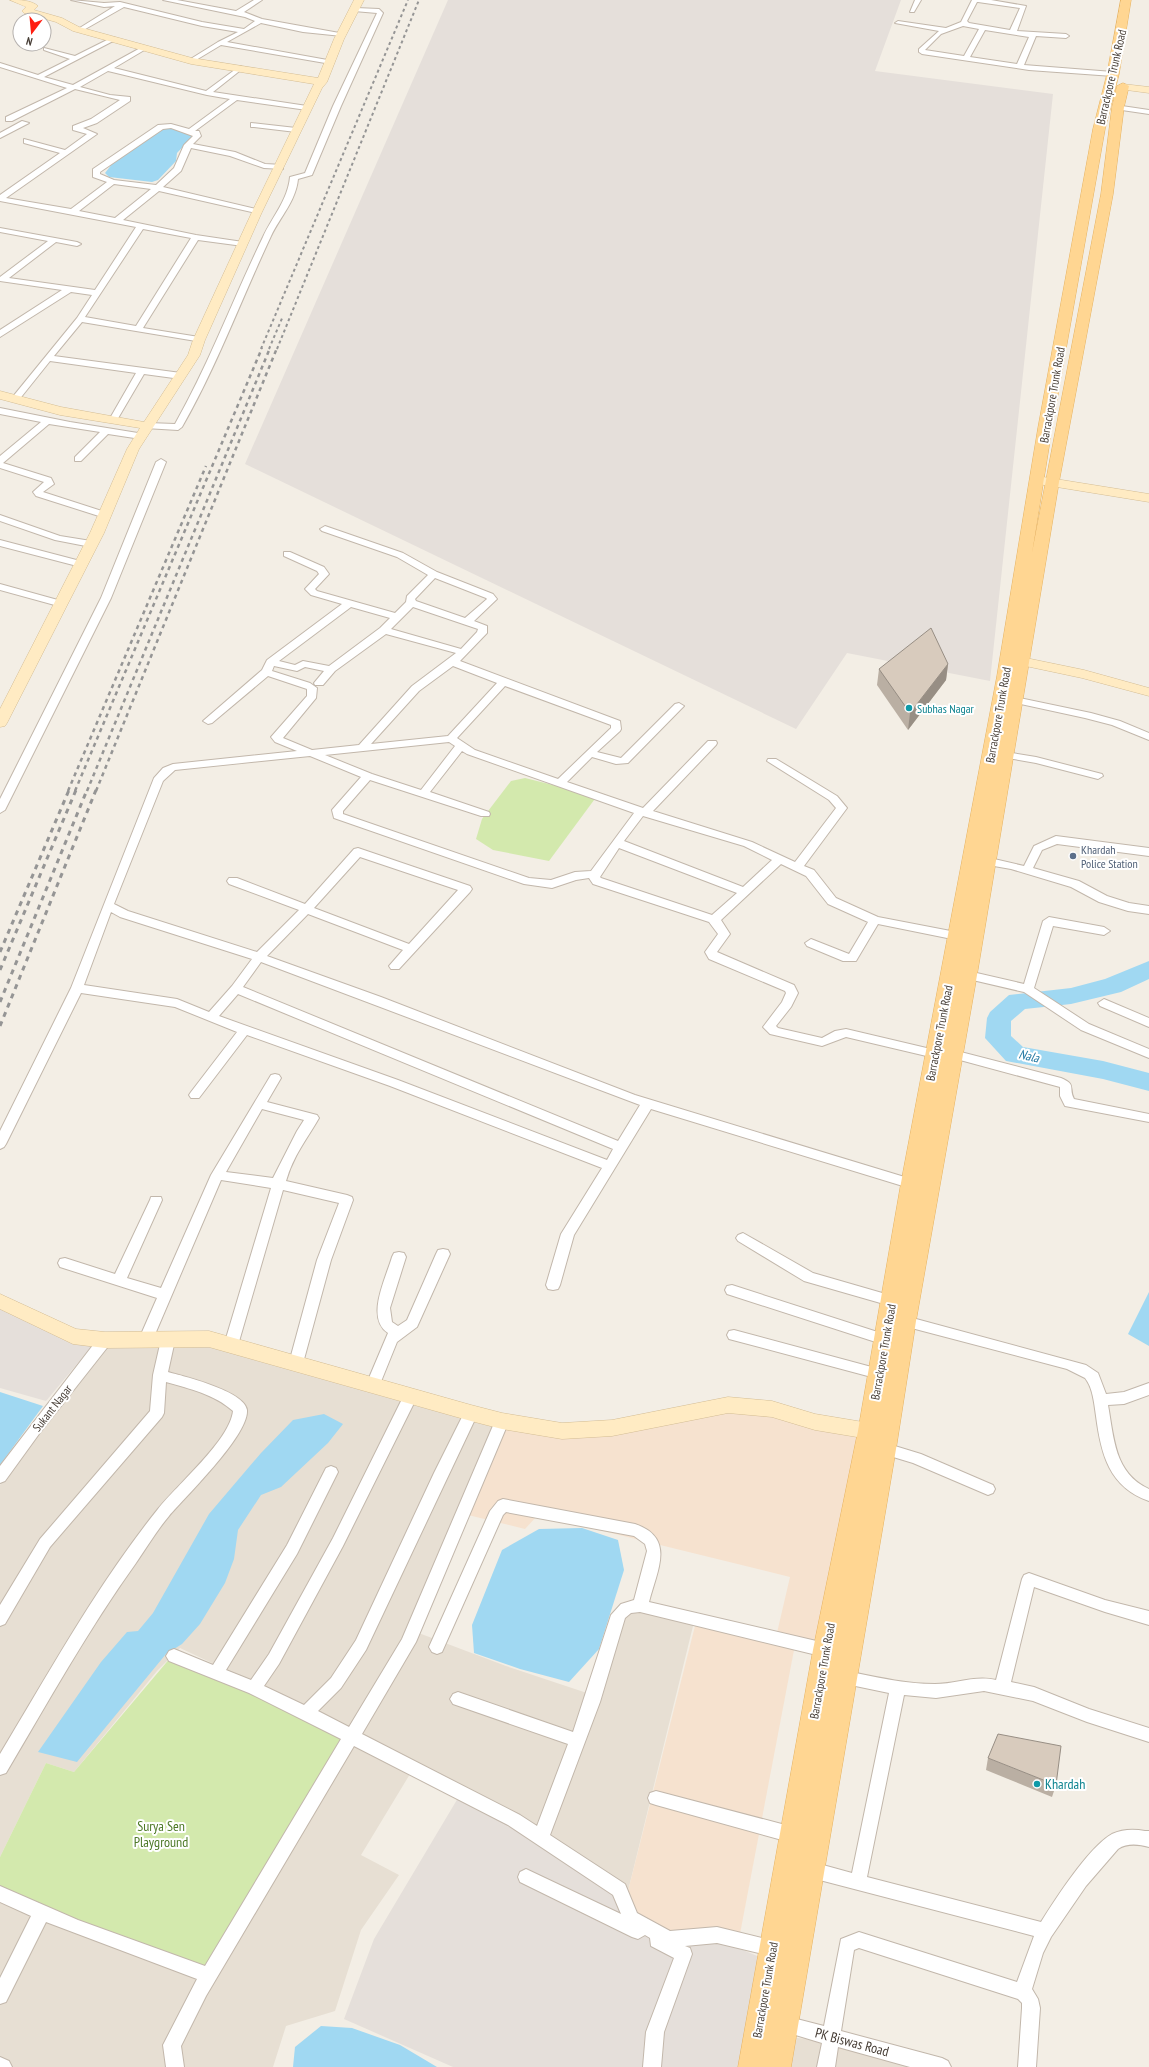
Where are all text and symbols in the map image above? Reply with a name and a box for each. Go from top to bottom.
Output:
north arrow [12,12,52,52]
street label: Barrackpore Trunk Road [1093,28,1129,126]
text: N [24,34,34,49]
street label: Barrackpore Trunk Road [1036,346,1068,444]
street label: Barrackpore Trunk Road [982,666,1014,764]
place label: Subhas Nagar [917,701,974,716]
marker: Subhas Nagar [904,703,914,713]
place label: Khardah Police Station [1081,842,1138,871]
marker: Khardah Police Station [1068,851,1078,861]
street label: Barrackpore Trunk Road [922,984,956,1082]
water label: Nala [1017,1045,1042,1067]
street label: Barrackpore Trunk Road [867,1303,899,1401]
street label: Sukant Nagar [29,1381,75,1434]
street label: Barrackpore Trunk Road [806,1622,838,1720]
place label: Khardah [1045,1775,1085,1793]
marker: Khardah [1032,1779,1042,1789]
park label: Surya Sen Playground [134,1817,188,1851]
street label: Barrackpore Trunk Road [749,1941,781,2039]
street label: PK Biswas Road [813,2024,891,2060]

